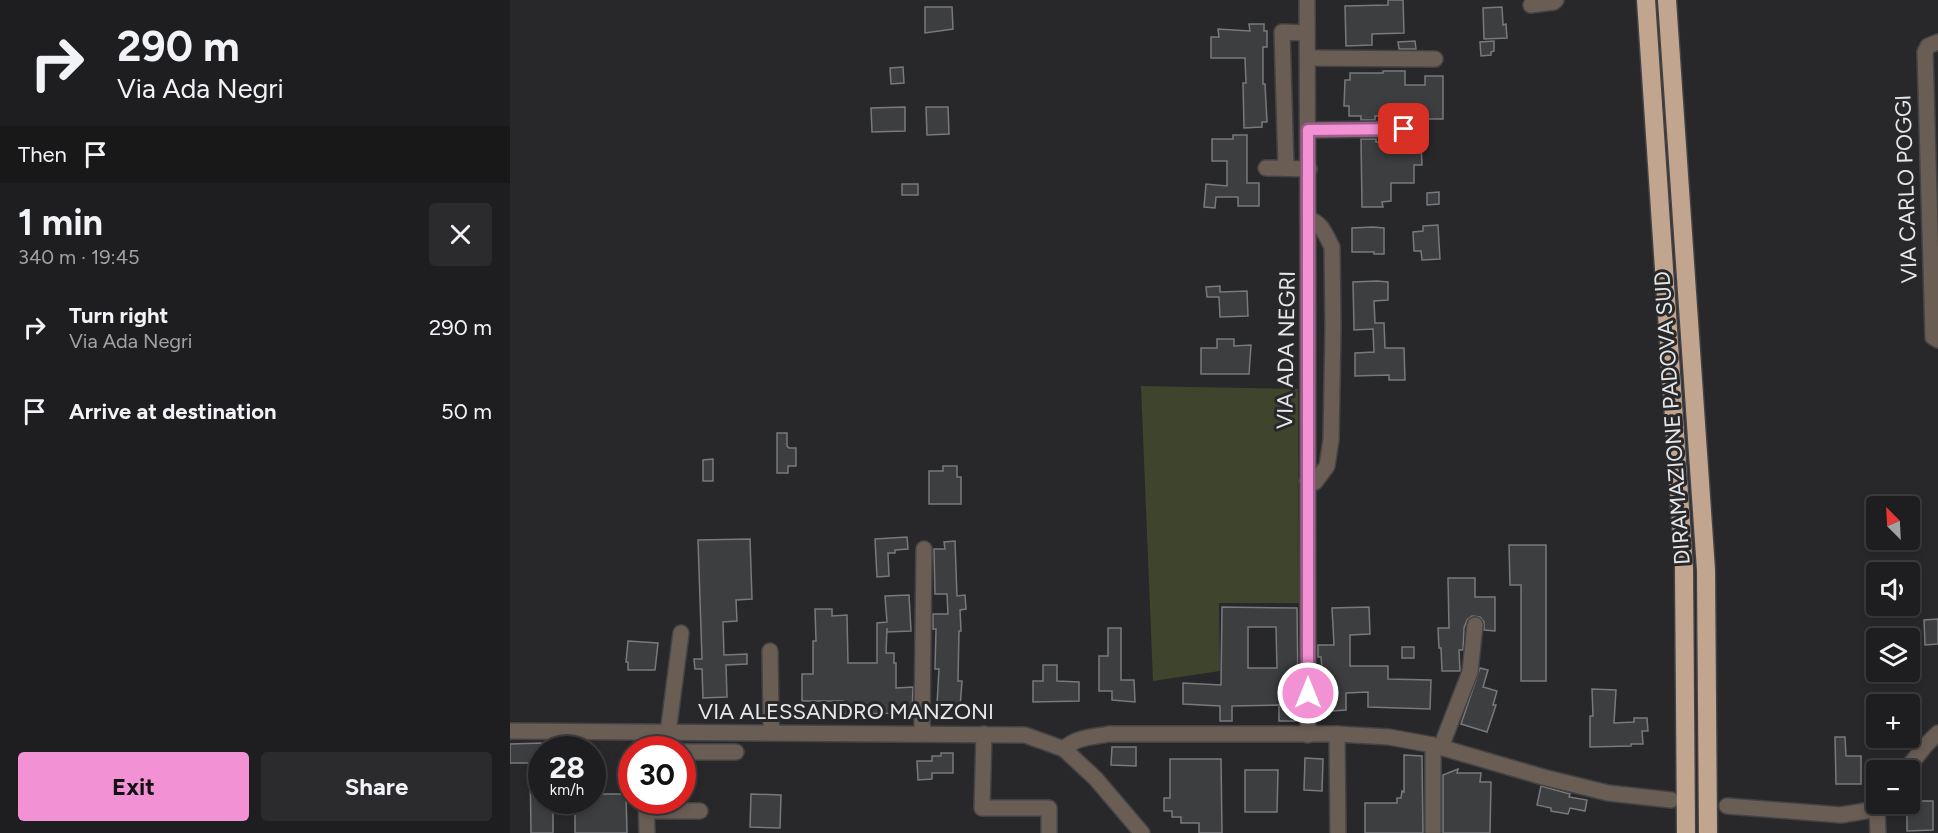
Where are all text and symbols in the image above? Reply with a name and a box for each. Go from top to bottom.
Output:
text: 290 m [117,21,240,72]
icon: right [18,24,96,102]
text: Via Ada Negri [117,72,284,105]
street label: VIA CARLO POGGI [1889,94,1923,284]
pin [1378,103,1429,154]
icon: arrive [1387,112,1420,145]
icon: arrive [79,138,112,171]
text: Then [18,141,67,168]
text: 1 min [18,201,103,244]
button: close [429,203,492,266]
text: 340 m · 19:45 [18,245,140,269]
street label: DIRAMAZIONE PADOVA SUD [1648,270,1696,566]
street label: VIA ADA NEGRI [1271,271,1301,429]
text: Turn right [69,302,168,329]
icon: right [18,311,51,344]
text: 290 m [429,314,492,341]
text: Via Ada Negri [69,329,192,353]
icon: arrive [18,395,51,428]
text: Arrive at destination [69,398,277,425]
text: 50 m [441,398,492,425]
north arrow [1866,496,1920,550]
map controls [1866,496,1920,814]
button: sound [1866,562,1920,616]
button: layers [1866,628,1920,682]
position arrow [1276,661,1340,725]
button: + [1866,694,1920,748]
street label: VIA ALESSANDRO MANZONI [698,698,994,725]
speed limit sign: 30 [618,736,696,814]
text: 28 [549,749,585,786]
button: Exit [18,752,249,821]
button: Share [261,752,492,821]
button: − [1866,760,1920,814]
text: km/h [550,781,584,799]

